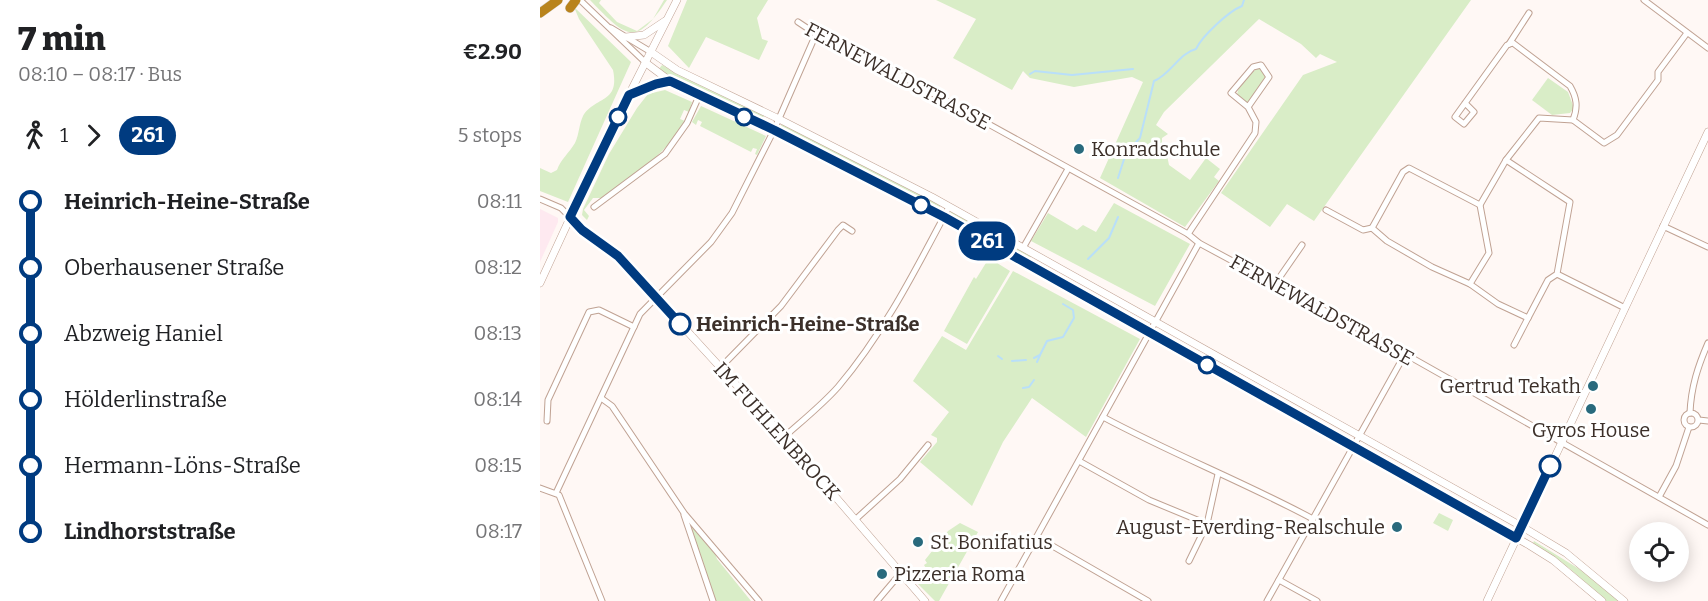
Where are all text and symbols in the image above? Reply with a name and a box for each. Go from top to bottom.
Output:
street label: FERNEWALDSTRASSE [801,17,995,135]
text: 7 min [18,19,106,59]
text: €2.90 [463,38,522,65]
text: 08:10 – 08:17 · Bus [18,62,182,86]
unlabelled marker [609,108,627,126]
unlabelled marker [735,108,753,126]
icon: walk [18,119,51,152]
icon: forward [77,119,110,152]
text: 261 [131,122,164,148]
text: 1 [60,123,68,147]
text: 5 stops [458,123,522,147]
place label: Konradschule [1091,137,1220,161]
marker: Konradschule [1072,142,1086,156]
text: Heinrich-Heine-Straße [64,188,310,215]
text: 08:11 [477,189,522,213]
unlabelled marker [912,196,930,214]
line badge: 261 [952,222,1022,260]
text: 261 [970,228,1004,254]
street label: FERNEWALDSTRASSE [1226,249,1418,371]
text: Oberhausener Straße [64,254,284,281]
text: 08:12 [474,255,522,279]
place label: Heinrich-Heine-Straße [696,312,920,336]
marker: Heinrich-Heine-Straße [669,313,691,335]
text: Abzweig Haniel [64,320,223,347]
text: 08:13 [473,321,522,345]
unlabelled marker [1198,356,1216,374]
street label: IM FUHLENBROCK [709,357,845,505]
place label: Gertrud Tekath [1439,374,1582,398]
marker: Gertrud Tekath [1586,379,1600,393]
text: Hölderlinstraße [64,386,227,413]
text: 08:14 [473,387,522,411]
marker: Gyros House [1584,402,1598,416]
place label: Gyros House [1532,418,1650,442]
text: Hermann-Löns-Straße [64,452,301,479]
text: 08:15 [474,453,522,477]
unlabelled marker [1539,455,1561,477]
place label: August-Everding-Realschule [1116,515,1385,539]
text: Lindhorststraße [64,518,235,545]
text: 08:17 [475,519,522,543]
marker: August-Everding-Realschule [1390,520,1404,534]
map controls [1629,522,1689,582]
button: locate [1629,522,1689,582]
place label: St. Bonifatius [930,530,1053,554]
marker: St. Bonifatius [911,535,925,549]
place label: Pizzeria Roma [894,562,1025,586]
marker: Pizzeria Roma [875,567,889,581]

